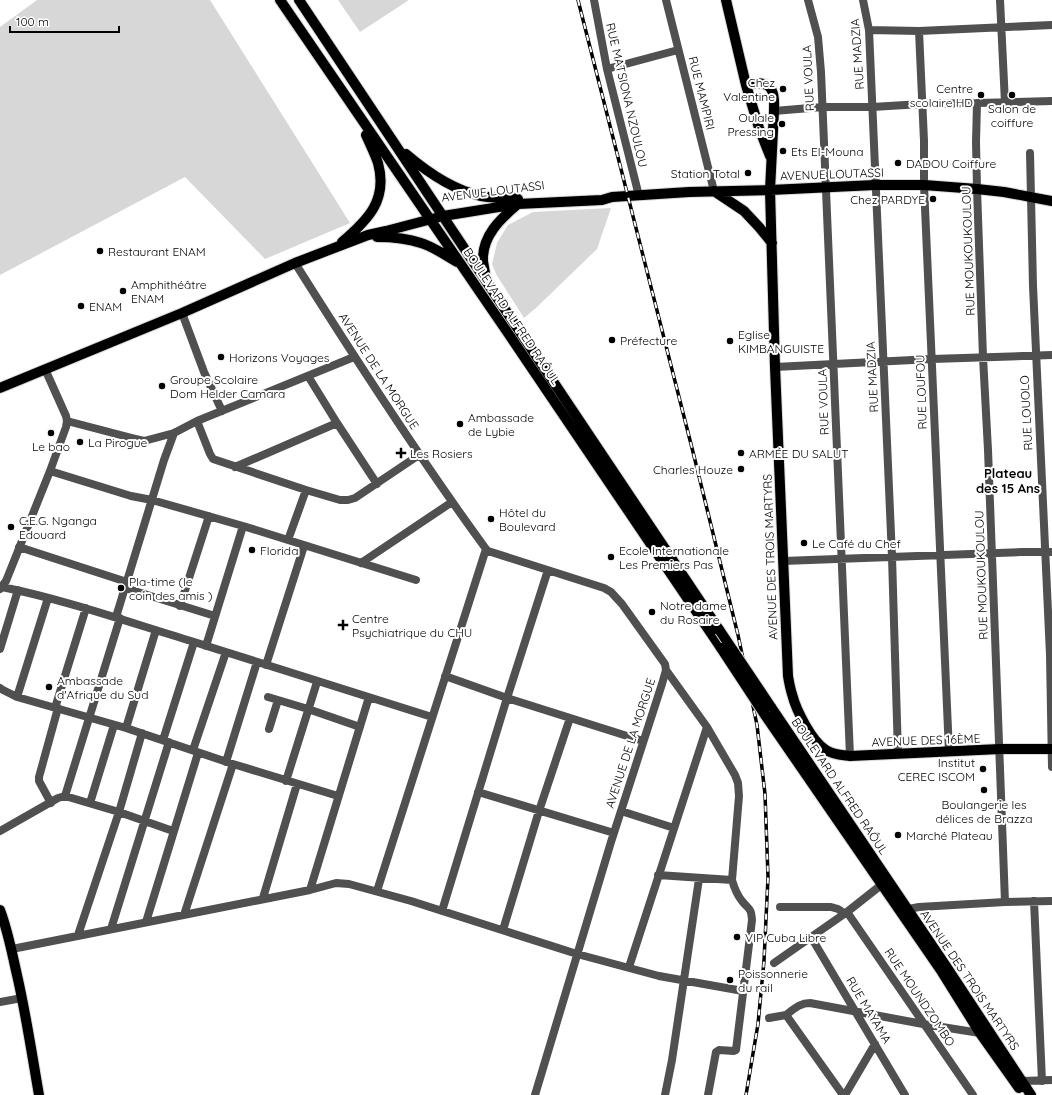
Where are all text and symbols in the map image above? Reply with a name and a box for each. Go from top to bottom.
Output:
scale bar [10,8,119,34]
text: 100 m [16,14,49,29]
street label: RUE MADZIA [847,18,867,90]
street label: RUE MATSIONA NZOULOU [603,21,651,169]
street label: RUE VOULA [799,44,817,112]
street label: RUE MAMPIRI [686,55,718,131]
place label: Chez Valentine [723,75,775,104]
place label: Centre scolaire HD [910,81,973,110]
marker: Chez Valentine [778,84,788,94]
marker: Centre scolaire HD [976,90,986,100]
marker: Salon de coiffure [1007,90,1017,100]
place label: Salon de coiffure [988,101,1036,130]
place label: Oulale Pressing [727,110,774,139]
marker: Oulale Pressing [777,119,787,129]
place label: Ets El-Mouna [791,144,864,159]
marker: Ets El-Mouna [778,146,788,156]
place label: DADOU Coiffure [906,156,996,171]
marker: DADOU Coiffure [893,158,903,168]
street label: AVENUE LOUTASSI [780,165,884,183]
place label: Station Total [671,166,740,181]
marker: Station Total [743,168,753,178]
street label: AVENUE LOUTASSI [441,177,545,205]
street label: RUE MOUKOUKOULOU [958,186,978,316]
place label: Chez PARDYE [850,192,925,207]
marker: Chez PARDYE [928,194,938,204]
place label: Restaurant ENAM [108,244,206,259]
street label: BOULEVARD ALFRED RAÔUL [461,245,564,388]
marker: Restaurant ENAM [95,246,105,256]
place label: Amphithéâtre ENAM [131,277,207,306]
marker: Amphithéâtre ENAM [118,286,128,296]
place label: ENAM [89,299,122,314]
marker: ENAM [76,301,86,311]
street label: AVENUE DE LA MORGUE [336,310,422,432]
place label: Eglise KIMBANGUISTE [738,327,824,356]
place label: Préfecture [620,333,677,348]
marker: Préfecture [607,335,617,345]
marker: Eglise KIMBANGUISTE [725,336,735,346]
street label: RUE MADZIA [863,341,881,413]
place label: Horizons Voyages [229,350,330,365]
marker: Horizons Voyages [216,352,226,362]
street label: RUE LOUFOU [912,354,930,430]
street label: RUE VOULA [814,368,832,435]
place label: Groupe Scolaire Dom Helder Camara [170,372,285,401]
street label: RUE LOUOLO [1017,375,1035,451]
marker: Groupe Scolaire Dom Helder Camara [157,381,167,391]
place label: Ambassade de Lybie [468,410,534,439]
marker: Ambassade de Lybie [455,419,465,429]
marker: Le bao [46,428,56,438]
place label: La Pirogue [88,435,147,450]
marker: La Pirogue [75,437,85,447]
place label: Le bao [32,439,70,454]
place label: Les Rosiers [410,446,473,461]
place label: ARMÉE DU SALUT [749,446,849,461]
marker: Les Rosiers [395,447,407,459]
marker: ARMÉE DU SALUT [736,448,746,458]
place label: Charles Houze [653,462,733,477]
marker: Charles Houze [736,464,746,474]
district label: Plateau des 15 Ans [976,465,1040,496]
street label: AVENUE DES TROIS MARTYRS [760,473,780,640]
place label: Hôtel du Boulevard [499,505,555,534]
street label: RUE MOUKOUKOULOU [971,510,991,640]
place label: C.E.G. Nganga Edouard [19,513,97,542]
marker: Hôtel du Boulevard [486,514,496,524]
marker: C.E.G. Nganga Edouard [6,522,16,532]
place label: Le Café du Chef [812,536,901,551]
marker: Le Café du Chef [799,538,809,548]
place label: Florida [260,543,298,558]
place label: Ecole Internationale Les Premiers Pas [619,543,729,572]
marker: Florida [247,545,257,555]
marker: Ecole Internationale Les Premiers Pas [606,552,616,562]
place label: Pla-time (le coin des amis ) [129,574,212,603]
marker: Pla-time (le coin des amis ) [116,583,126,593]
place label: Notre dame du Rosaire [660,598,727,627]
marker: Notre dame du Rosaire [647,607,657,617]
place label: Centre Psychiatrique du CHU [352,611,472,640]
marker: Centre Psychiatrique du CHU [337,619,349,631]
place label: Ambassade d'Afrique du Sud [57,673,148,702]
street label: AVENUE DE LA MORGUE [602,676,658,810]
marker: Ambassade d'Afrique du Sud [44,682,54,692]
street label: BOULEVARD ALFRED RAÔUL [789,715,892,858]
street label: AVENUE DES 16ÈME [871,731,981,749]
place label: Institut CEREC ISCOM [898,755,975,784]
marker: Institut CEREC ISCOM [978,764,988,774]
marker: Boulangerie les délices de Brazza [979,785,989,795]
place label: Boulangerie les délices de Brazza [936,797,1032,826]
place label: Marché Plateau [906,828,993,843]
marker: Marché Plateau [893,830,903,840]
street label: AVENUE DES TROIS MARTYRS [917,907,1023,1053]
place label: VIP Cuba Libre [745,930,826,945]
marker: VIP Cuba Libre [732,932,742,942]
street label: RUE MOUNDZOMBO [882,945,958,1049]
place label: Poissonnerie du rail [738,966,808,995]
street label: RUE MAYAMA [843,974,895,1046]
marker: Poissonnerie du rail [725,975,735,985]

